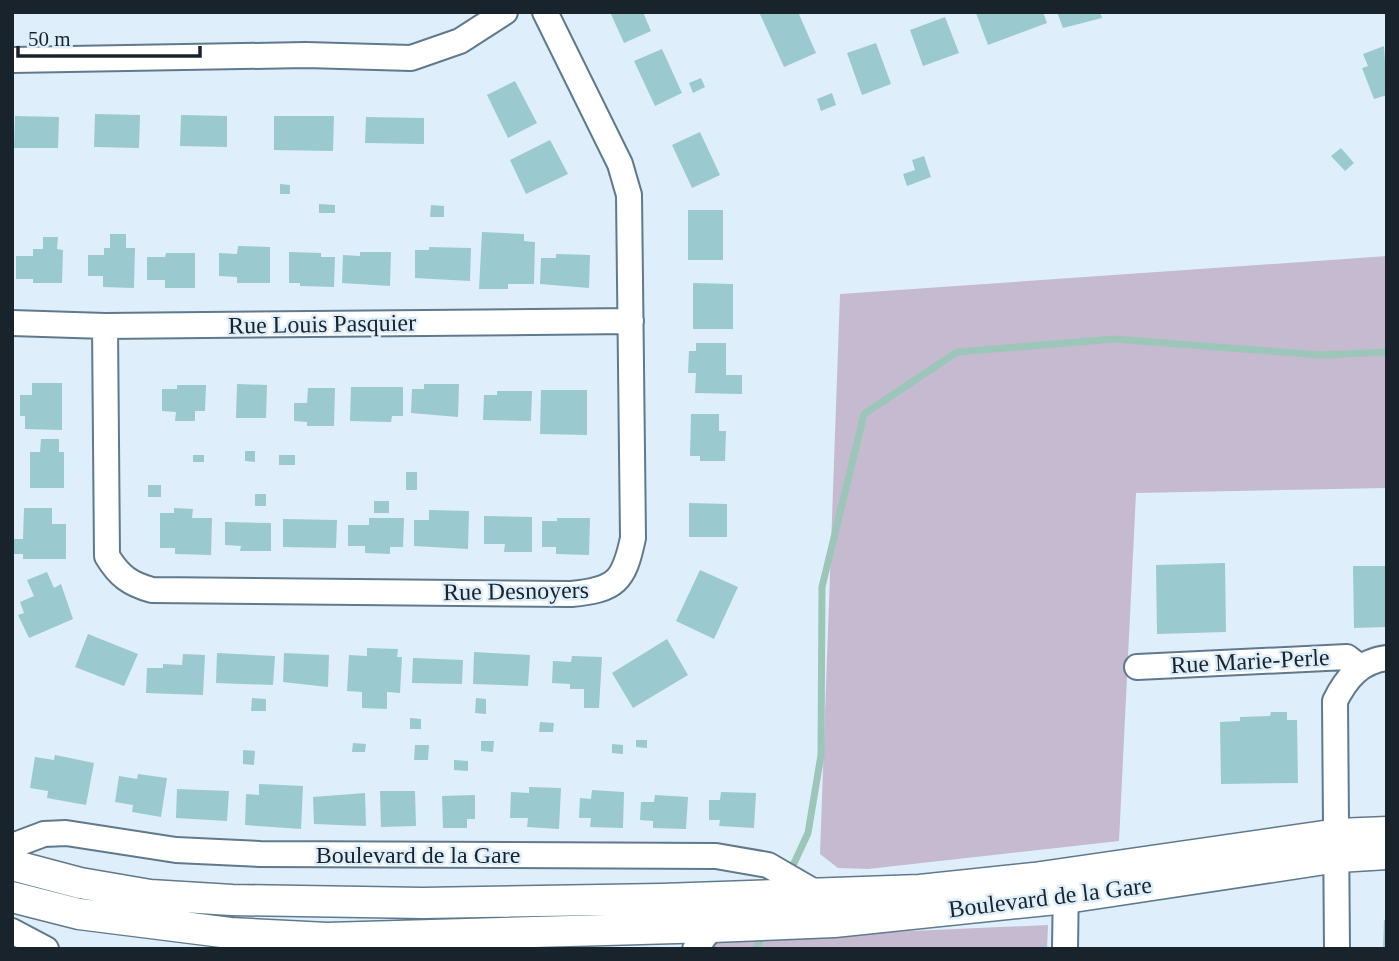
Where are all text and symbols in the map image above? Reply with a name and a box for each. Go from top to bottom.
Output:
scale bar [18,14,200,58]
text: 50 m [28,27,71,51]
street label: Rue Louis Pasquier [228,309,416,339]
street label: Rue Desnoyers [443,577,589,605]
street label: Rue Marie-Perle [1170,644,1330,678]
street label: Boulevard de la Gare [316,842,520,868]
street label: Boulevard de la Gare [947,872,1153,922]

